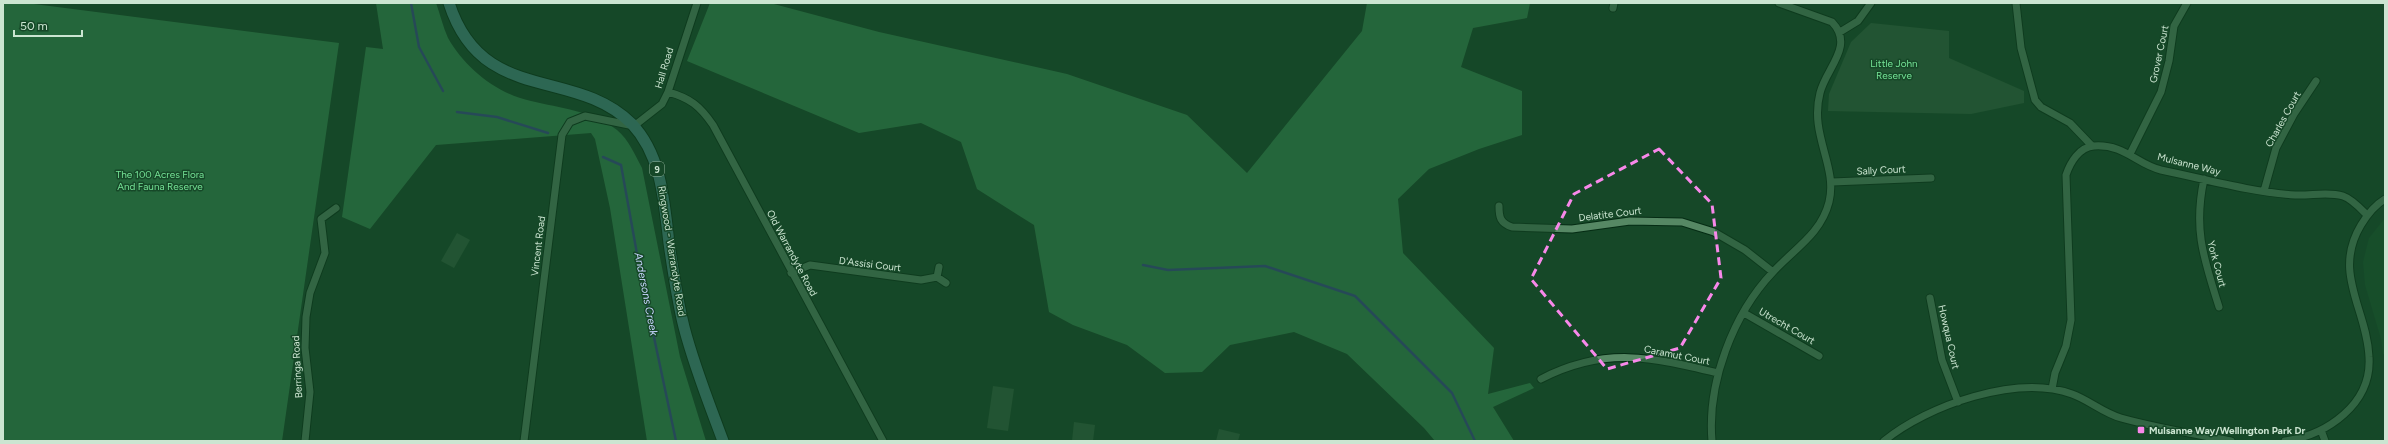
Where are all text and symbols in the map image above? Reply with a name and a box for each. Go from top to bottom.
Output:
scale bar [14,12,82,38]
text: 50 m [20,19,48,33]
street label: Grover Court [2147,24,2172,84]
street label: Hall Road [652,46,676,90]
park label: Little John Reserve [1870,57,1918,82]
street label: Charles Court [2262,89,2304,149]
street label: Mulsanne Way [2156,150,2223,178]
road number: 9 [650,162,664,176]
street label: Sally Court [1856,162,1906,178]
park label: The 100 Acres Flora And Fauna Reserve [116,168,204,193]
street label: Ringwood - Warrandyte Road [655,185,689,317]
street label: Delatite Court [1578,204,1642,224]
street label: Old Warrandyte Road [764,208,820,298]
street label: Vincent Road [528,215,548,277]
street label: York Court [2205,239,2230,289]
water label: Andersons Creek [631,250,661,337]
street label: D'Assisi Court [838,254,902,274]
street label: Howqua Court [1935,304,1963,371]
street label: Utrecht Court [1757,305,1818,347]
street label: Berringa Road [289,335,305,399]
street label: Caramut Court [1643,342,1711,368]
place label: Mulsanne Way/Wellington Park Dr [2149,424,2305,437]
marker: Mulsanne Way/Wellington Park Dr [2136,425,2146,435]

